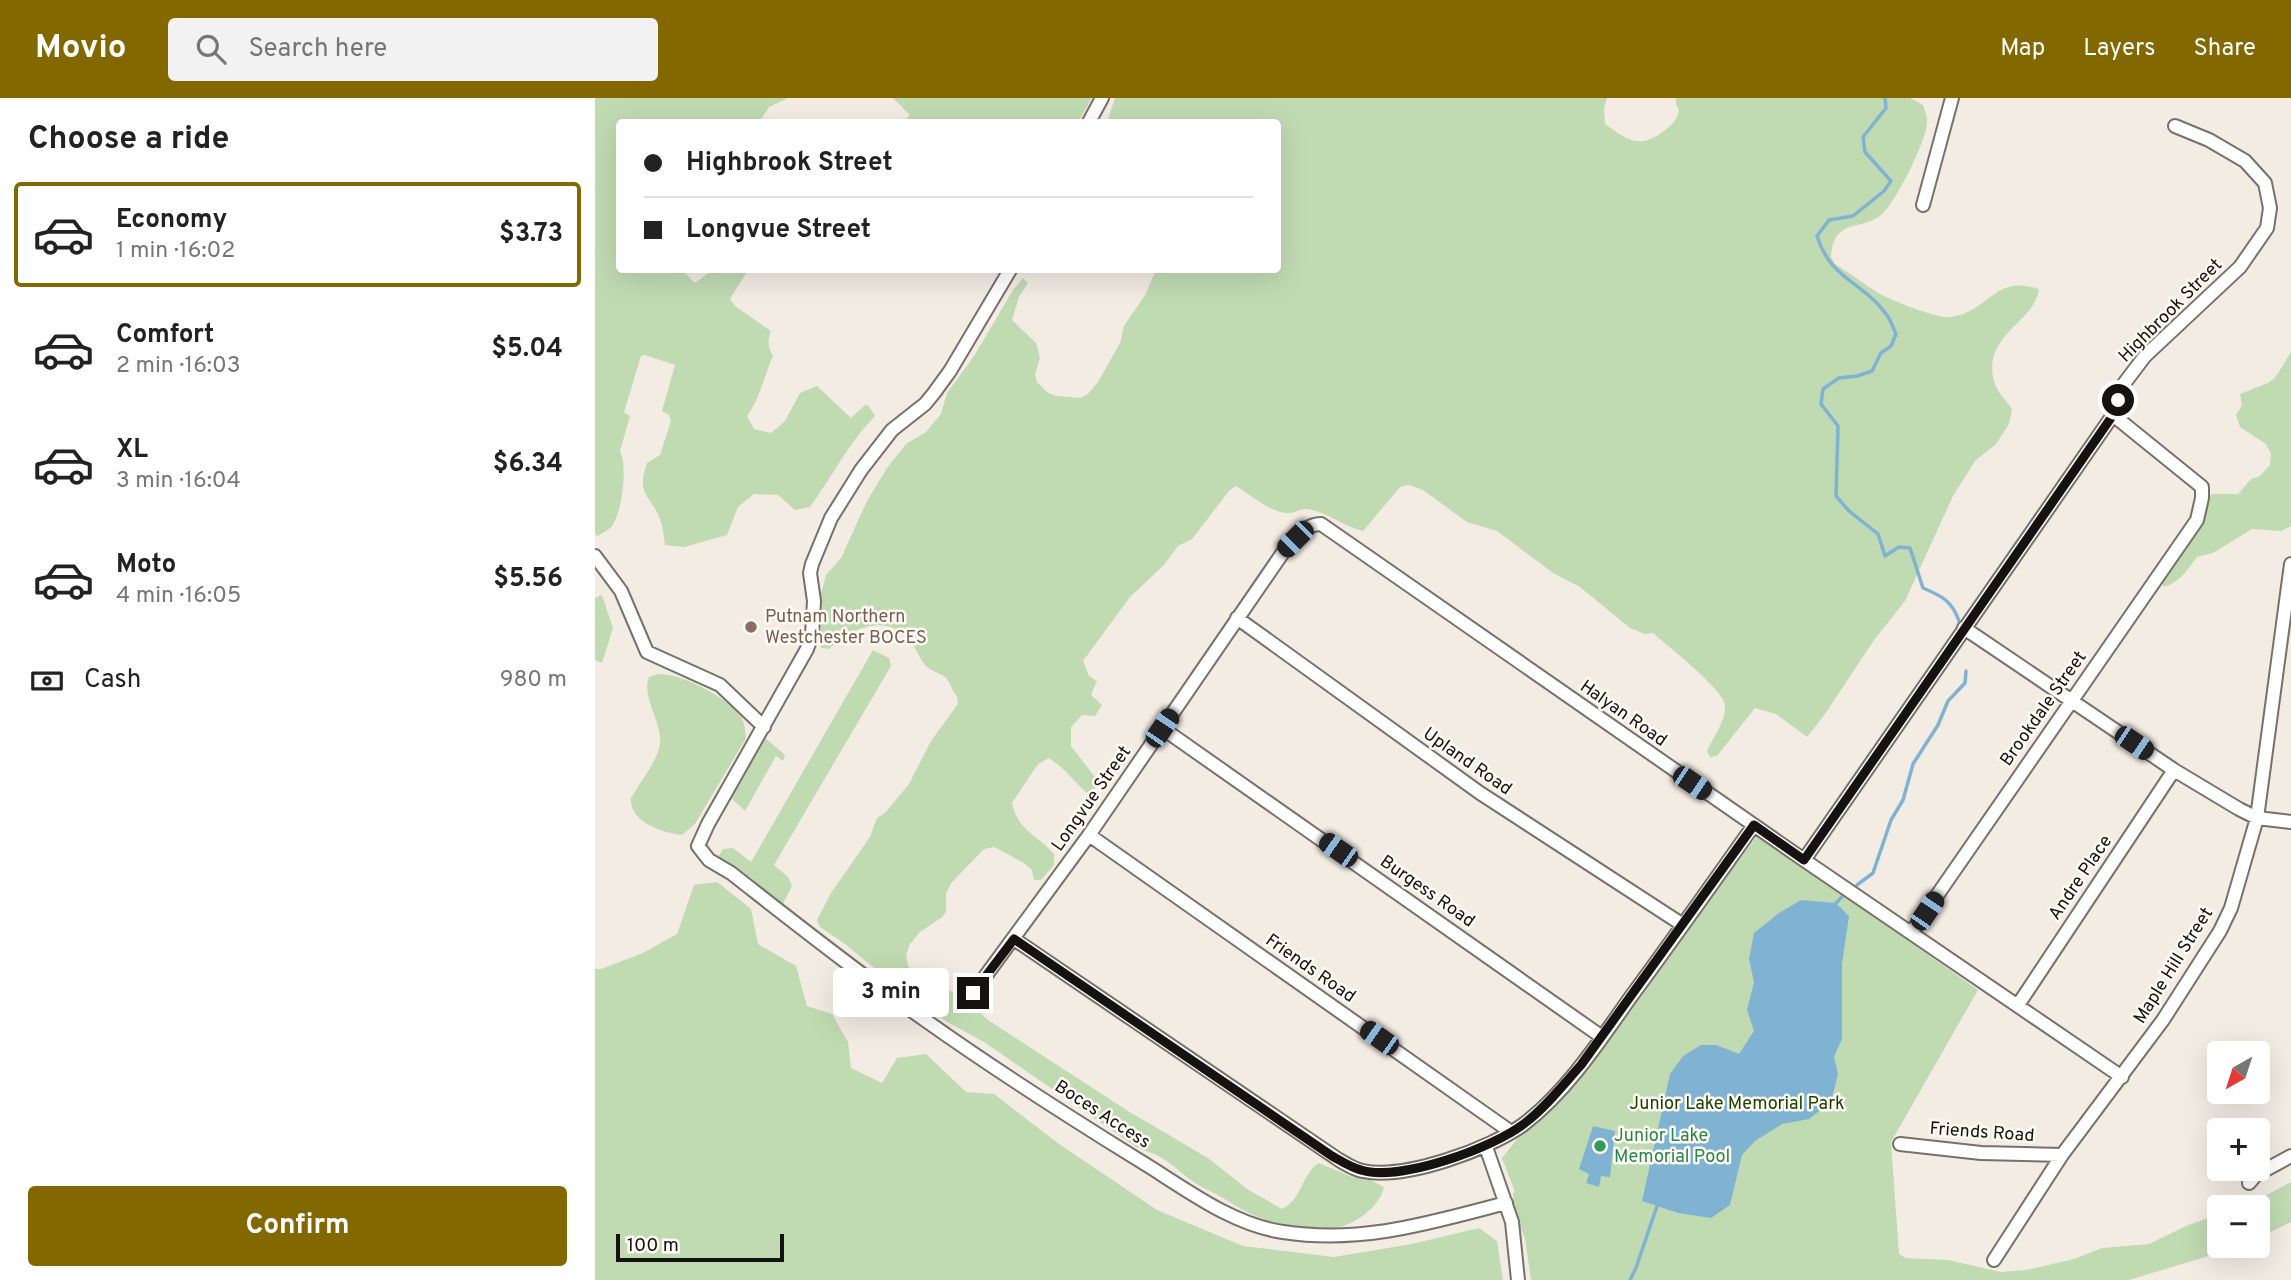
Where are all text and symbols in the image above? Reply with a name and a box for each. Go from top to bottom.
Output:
search box [168,18,658,81]
text: Movio [35,28,126,70]
icon: search [192,30,230,68]
text: Search here [248,33,387,66]
text: Map [2000,34,2045,64]
text: Layers [2083,34,2155,64]
text: Share [2193,34,2256,64]
text: Choose a ride [28,120,229,160]
text: Highbrook Street [686,147,893,180]
icon: car [32,203,95,266]
text: Economy [116,204,227,237]
text: Longvue Street [686,214,871,247]
text: $3.73 [499,218,563,251]
text: 1 min · 16:02 [116,237,235,266]
street label: Highbrook Street [2114,254,2228,368]
icon: car [32,318,95,381]
text: Comfort [116,319,214,352]
text: $5.04 [491,333,563,366]
text: 2 min · 16:03 [116,352,241,381]
route start [2102,384,2134,416]
icon: car [32,433,95,496]
text: XL [116,434,148,467]
text: $6.34 [493,448,563,481]
text: 3 min · 16:04 [116,467,241,496]
car [1273,517,1318,561]
icon: car [32,548,95,611]
text: Moto [116,549,176,582]
text: $5.56 [493,563,563,596]
text: 4 min · 16:05 [116,582,241,611]
place label: Putnam Northern Westchester BOCES [765,606,927,650]
marker: Putnam Northern Westchester BOCES [743,619,759,635]
street label: Brookdale Street [1996,647,2092,771]
icon: cash [28,662,66,700]
text: Cash [84,664,141,697]
text: 980 m [500,666,567,695]
street label: Halyan Road [1575,676,1671,752]
car [1142,705,1183,751]
street label: Upland Road [1418,723,1516,801]
car [2111,723,2158,763]
street label: Longvue Street [1047,742,1137,856]
car [1669,763,1716,803]
car [1315,829,1362,871]
street label: Andre Place [2044,831,2118,925]
street label: Burgess Road [1375,851,1479,933]
car [1907,888,1948,934]
street label: Maple Hill Street [2129,904,2219,1028]
street label: Friends Road [1260,929,1360,1009]
callout: 3 min [833,968,949,1018]
route end [957,977,989,1009]
text: 3 min [861,978,921,1007]
car [1356,1017,1403,1059]
north arrow [2207,1041,2270,1104]
map controls [2207,1041,2270,1258]
street label: Boces Access [1050,1076,1154,1154]
park label: Junior Lake Memorial Park [1629,1093,1845,1116]
street label: Friends Road [1929,1118,2035,1148]
button: + [2207,1118,2270,1181]
place label: Junior Lake Memorial Pool [1614,1125,1730,1169]
marker: Junior Lake Memorial Pool [1592,1138,1608,1154]
button: Confirm [28,1186,567,1266]
button: − [2207,1195,2270,1258]
scale bar [616,1231,784,1263]
text: 100 m [627,1234,679,1258]

